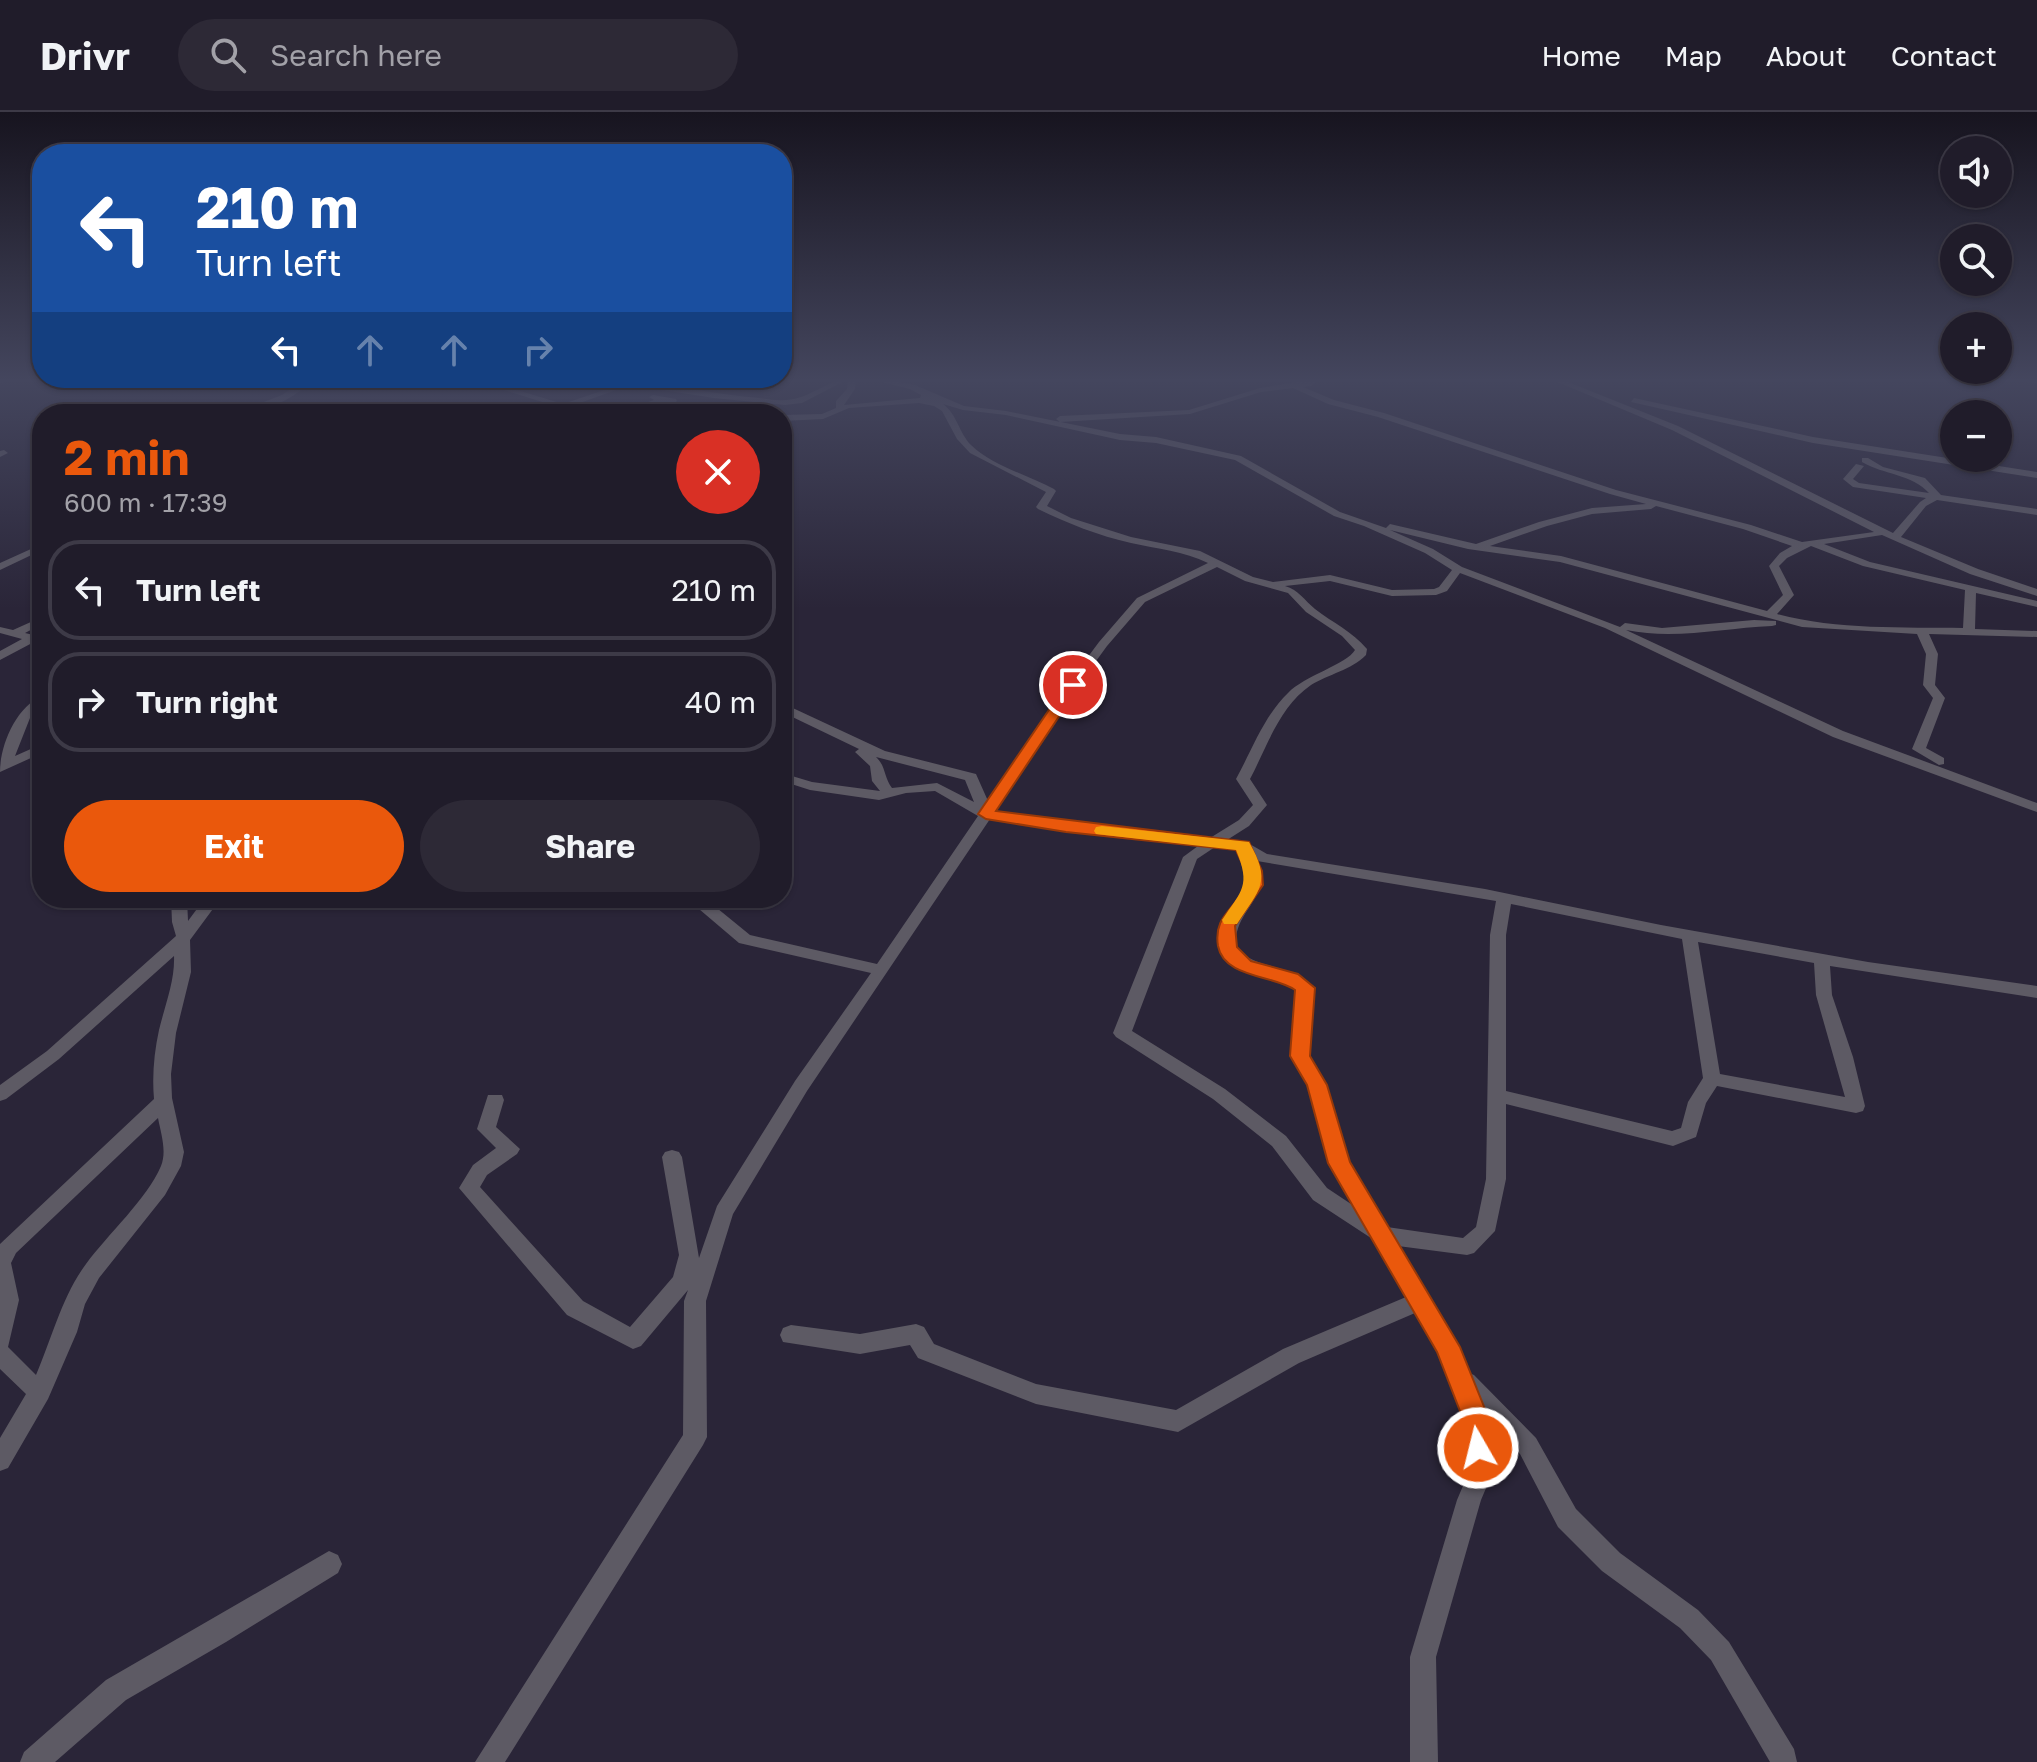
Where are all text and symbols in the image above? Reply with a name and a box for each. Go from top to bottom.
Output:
search box [178,19,738,91]
text: Drivr [40,33,130,78]
icon: search [206,33,250,77]
text: Search here [270,37,442,73]
text: Home [1542,39,1621,72]
text: Map [1665,39,1722,72]
text: About [1766,39,1847,72]
text: Contact [1891,39,1997,72]
map controls [1940,136,2012,472]
button: sound [1940,136,2012,208]
text: 210 m [196,173,358,240]
icon: left [64,176,168,280]
button: search [1940,224,2012,296]
text: Turn left [196,241,342,284]
button: + [1940,312,2012,384]
icon: left [264,328,308,372]
icon: ahead [348,328,392,372]
icon: ahead [432,328,476,372]
icon: right [516,328,560,372]
button: − [1940,400,2012,472]
text: 2 min [64,428,189,486]
button: close [676,430,760,514]
text: 600 m · 17:39 [64,487,227,518]
icon: left [68,568,112,612]
text: Turn left [136,572,261,608]
text: 210 m [671,572,756,608]
pin [1039,651,1107,719]
icon: arrive [1051,663,1095,707]
icon: right [68,680,112,724]
text: Turn right [136,684,278,720]
text: 40 m [685,684,756,720]
button: Exit [64,800,404,892]
button: Share [420,800,760,892]
position arrow [1436,1406,1520,1490]

